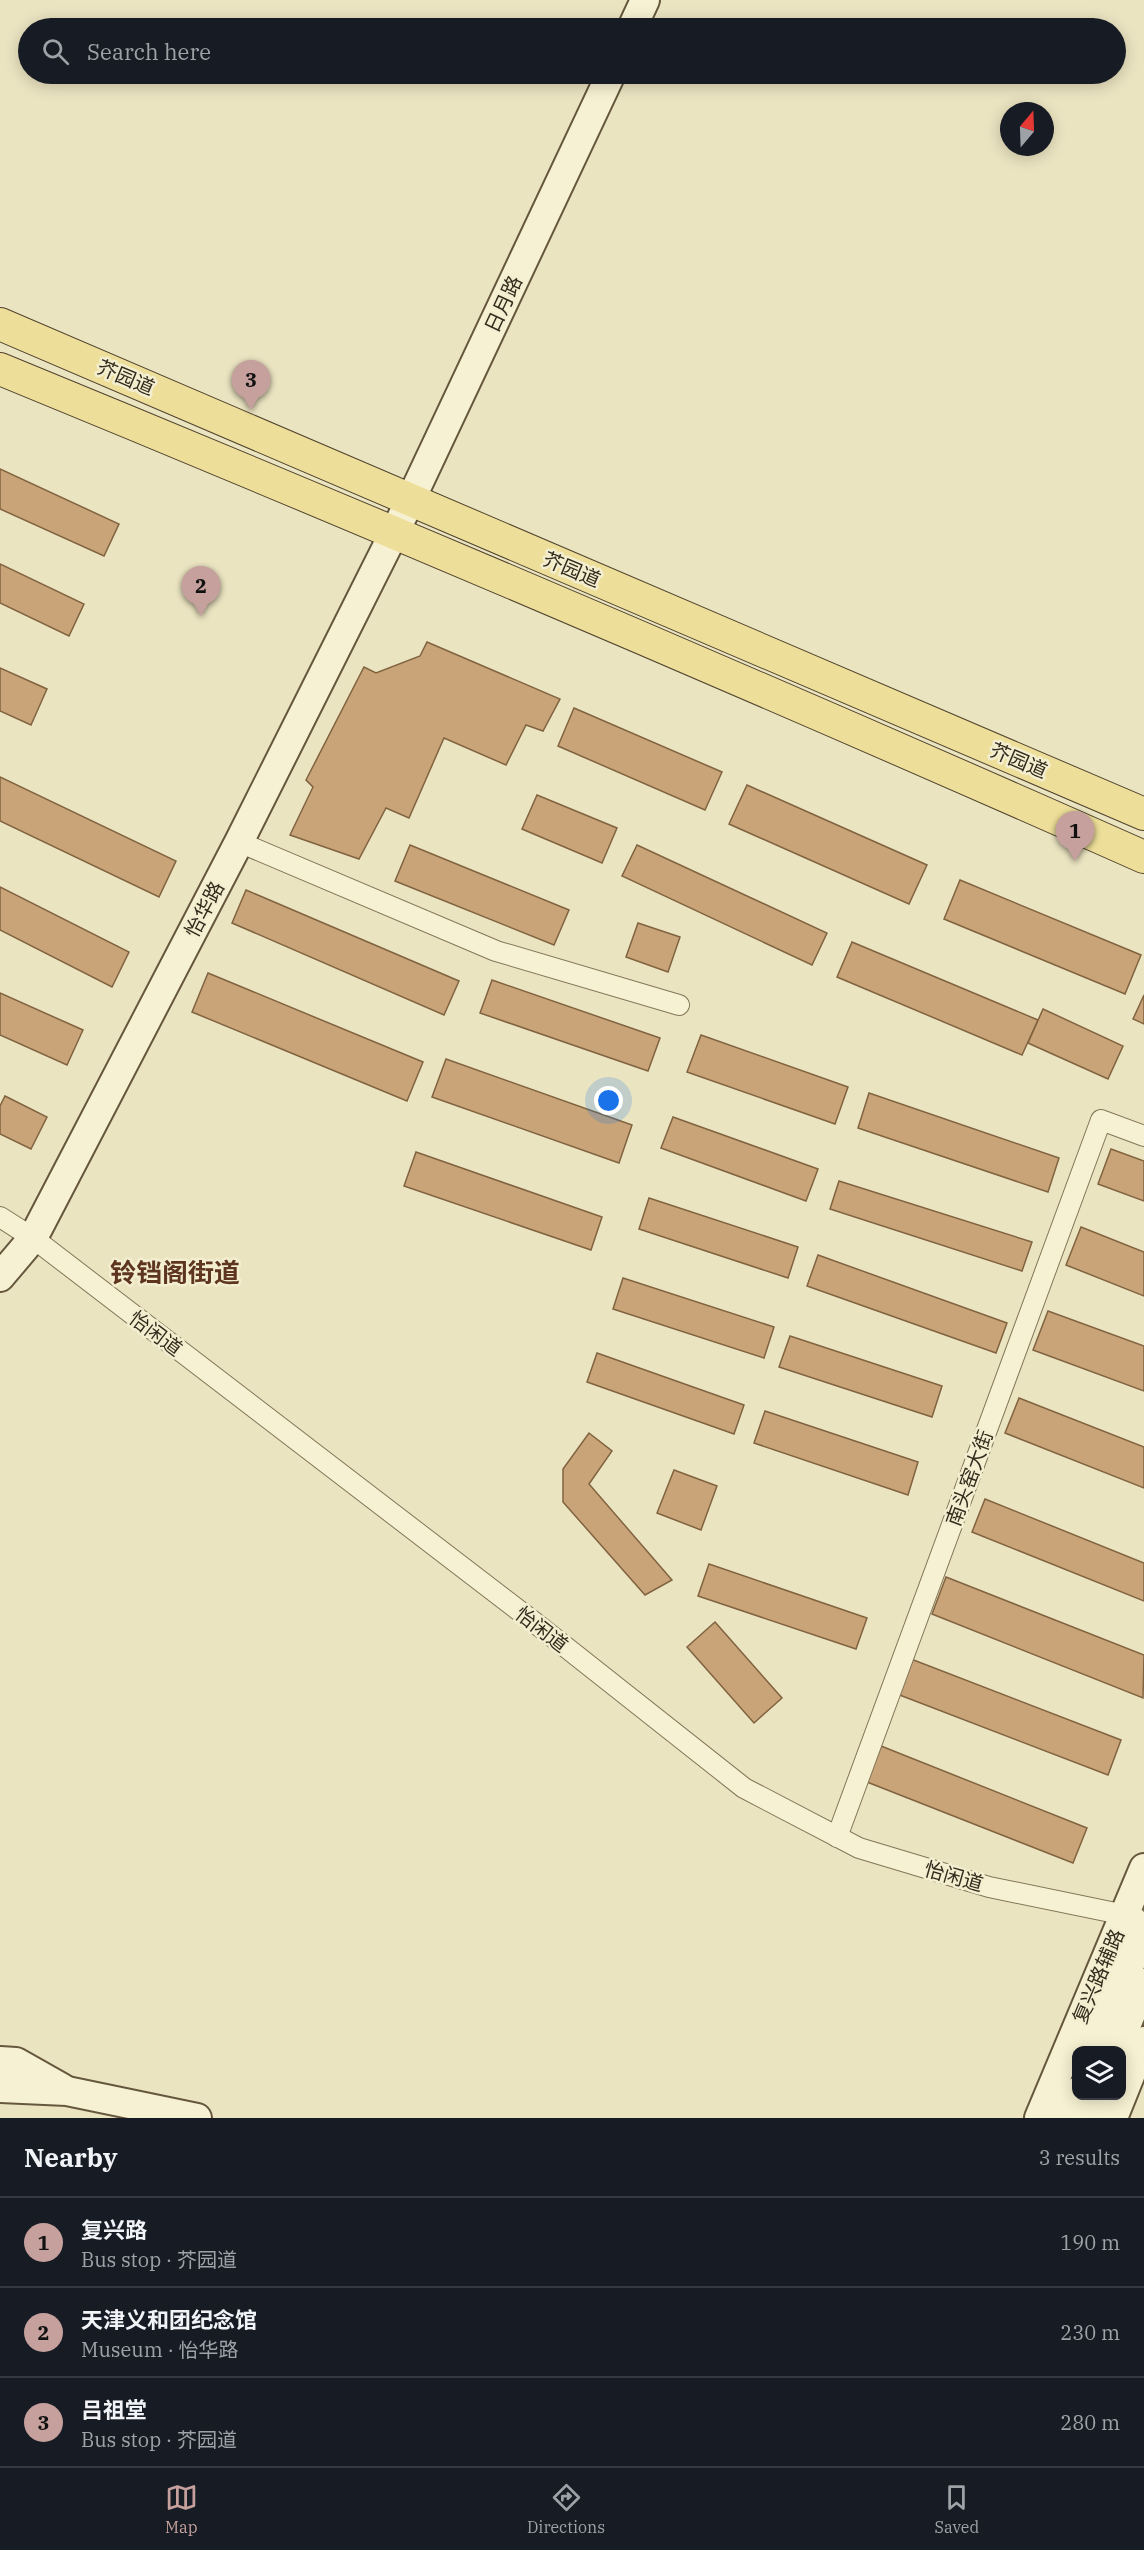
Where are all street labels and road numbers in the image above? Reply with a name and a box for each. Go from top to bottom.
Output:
street label: 日月路 [478,271,528,337]
street label: 芥园道 [93,353,159,401]
street label: 芥园道 [539,545,605,593]
street label: 芥园道 [986,736,1052,784]
street label: 怡华路 [178,876,230,942]
street label: 怡闲道 [124,1304,188,1362]
street label: 南头窑大街 [939,1426,999,1530]
street label: 怡闲道 [510,1600,574,1658]
street label: 怡闲道 [921,1855,987,1897]
street label: 复兴路辅路 [1066,1925,1130,2027]

